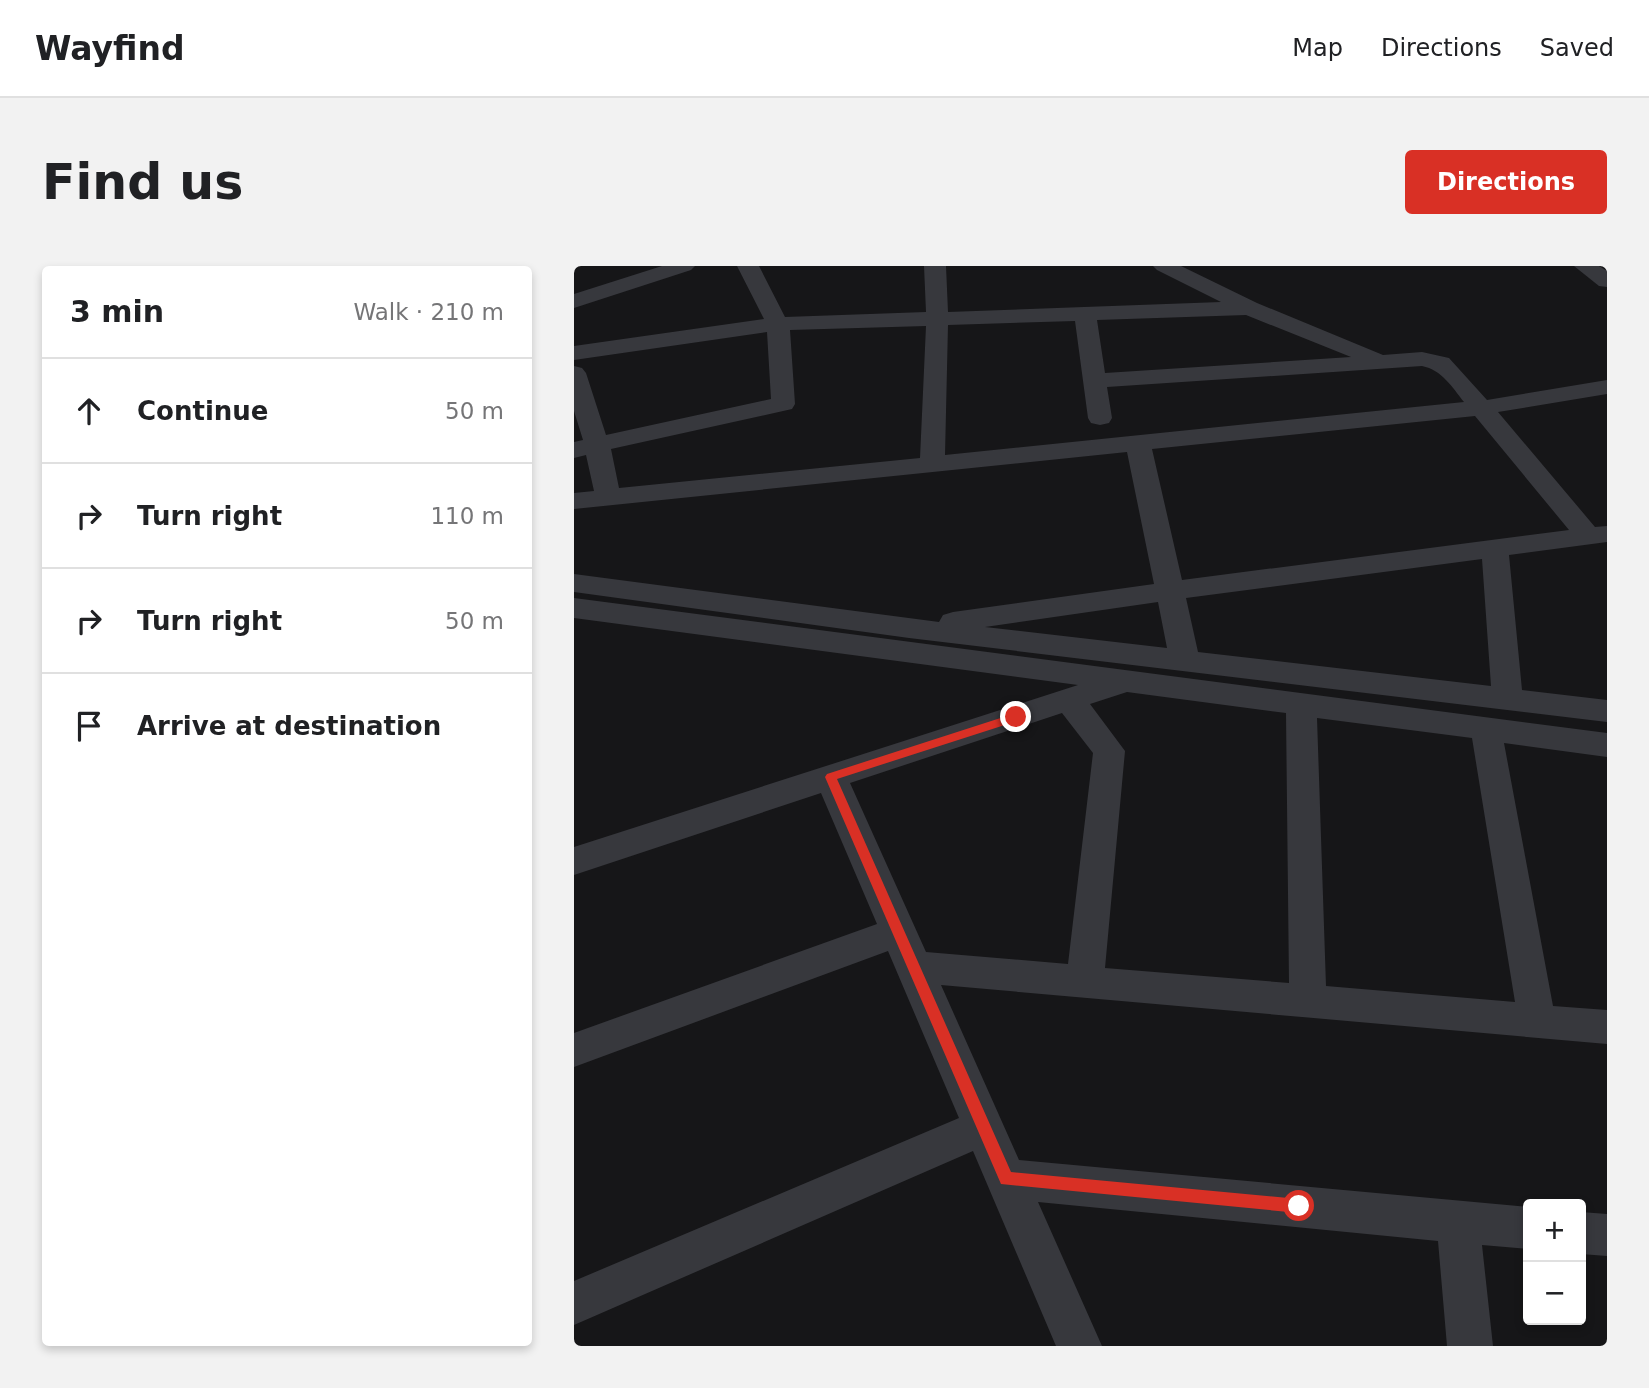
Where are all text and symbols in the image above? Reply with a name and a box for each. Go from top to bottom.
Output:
text: Wayfind [35,29,185,68]
text: Map [1292,34,1343,62]
text: Directions [1381,34,1502,62]
text: Saved [1540,34,1614,62]
button: Directions [1405,150,1607,214]
text: Find us [42,154,243,211]
text: 3 min [70,294,164,329]
text: Walk · 210 m [353,299,504,325]
icon: ahead [70,392,108,430]
text: Continue [137,396,268,426]
text: 50 m [445,398,504,424]
icon: right [70,497,108,535]
text: Turn right [137,501,282,531]
text: 110 m [430,503,504,529]
icon: right [70,602,108,640]
text: Turn right [137,606,282,636]
text: 50 m [445,608,504,634]
route end [1000,701,1031,732]
icon: arrive [70,707,108,745]
text: Arrive at destination [137,711,441,741]
route start [1283,1190,1314,1221]
map controls [1523,1199,1586,1325]
button: + [1523,1199,1586,1262]
button: − [1523,1262,1586,1325]

